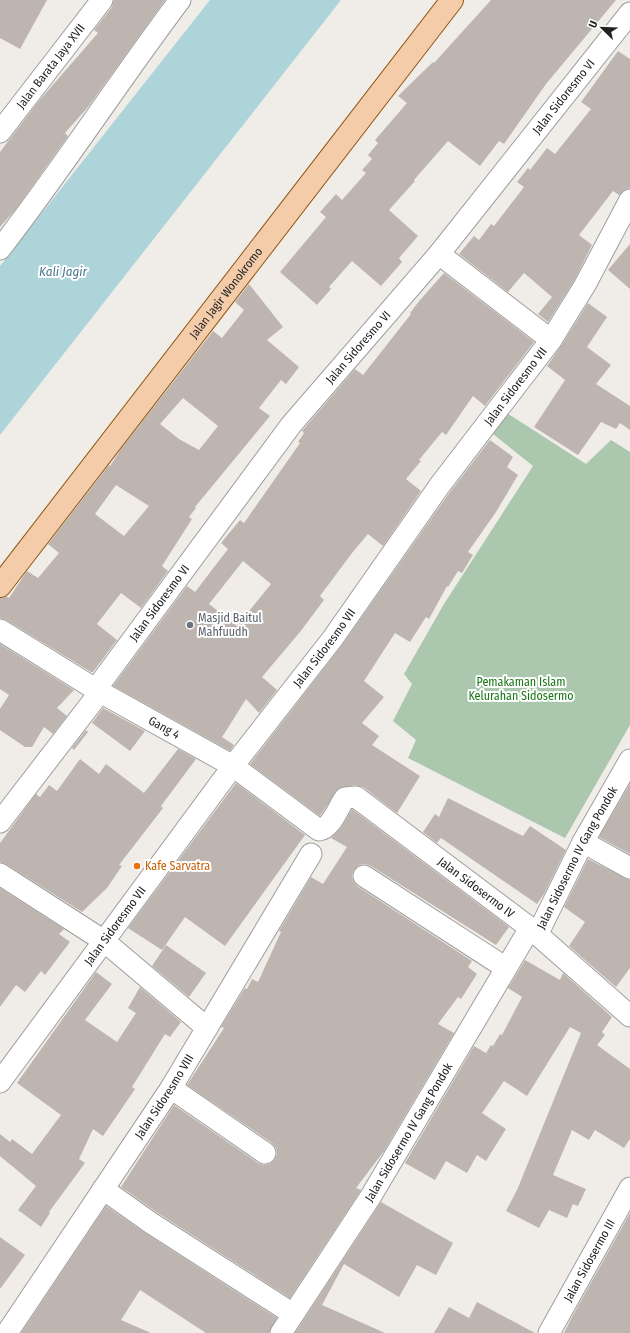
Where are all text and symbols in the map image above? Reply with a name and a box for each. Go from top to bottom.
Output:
north arrow [582,8,622,48]
text: U [586,19,601,30]
street label: Jalan Barata Jaya XVII [14,21,88,111]
street label: Jalan Sidoresmo VI [530,57,598,137]
street label: Jalan Jagir Wonokromo [187,245,265,341]
water label: Kali Jagir [39,264,88,279]
street label: Jalan Sidoresmo VI [323,308,394,386]
street label: Jalan Sidoresmo VII [481,345,550,428]
street label: Jalan Sidoresmo VI [127,562,192,644]
street label: Jalan Sidoresmo VII [290,606,358,690]
place label: Masjid Baitul Mahfuudh [198,611,262,639]
marker: Masjid Baitul Mahfuudh [185,620,195,630]
park label: Pemakaman Islam Kelurahan Sidosermo [468,675,574,703]
street label: Gang 4 [146,713,182,742]
street label: Jalan Sidosermo IV Gang Pondok [534,784,621,931]
street label: Jalan Sidosermo IV [435,854,518,921]
place label: Kafe Sarvatra [145,859,210,873]
marker: Kafe Sarvatra [132,861,142,871]
street label: Jalan Sidoresmo VII [81,884,149,968]
street label: Jalan Sidoresmo VIII [132,1052,197,1142]
street label: Jalan Sidosermo IV Gang Pondok [362,1060,456,1204]
street label: Jalan Sidosermo III [561,1217,618,1304]

